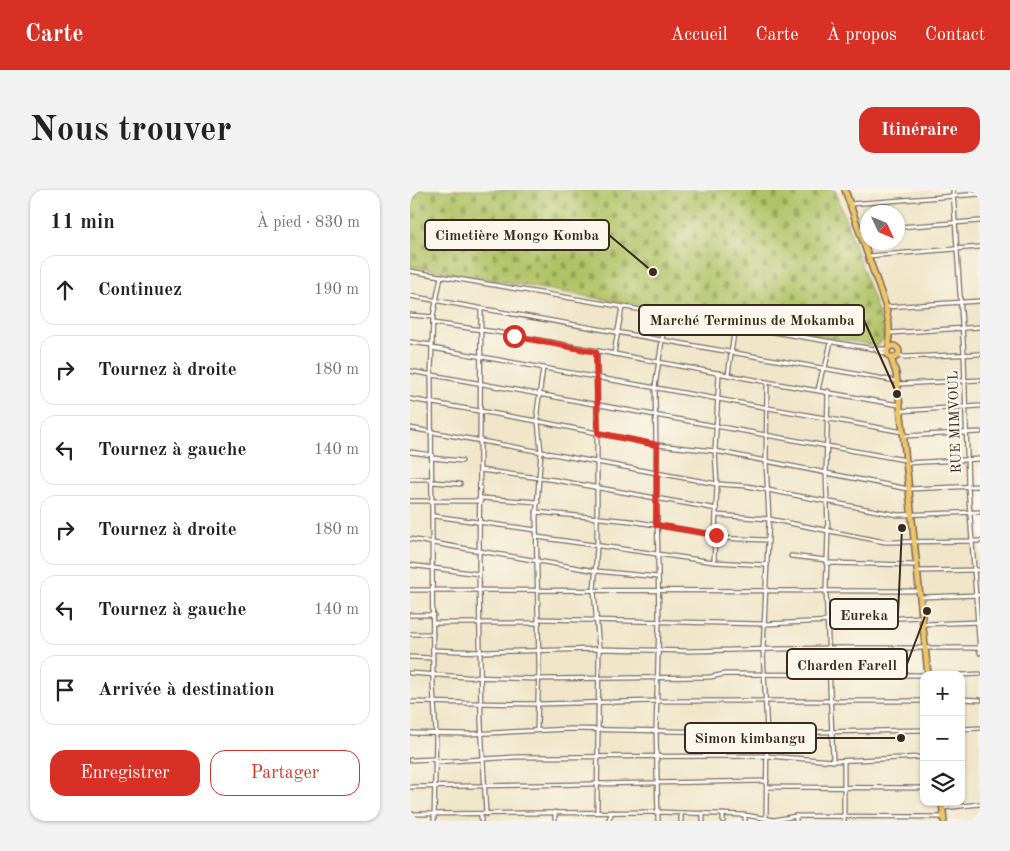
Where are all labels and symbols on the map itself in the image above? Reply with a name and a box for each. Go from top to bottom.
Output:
north arrow [860,205,905,250]
callout: Cimetière Mongo Komba [425,220,609,250]
text: Cimetière Mongo Komba [435,229,599,244]
callout: Marché Terminus de Mokamba [639,305,864,335]
text: Marché Terminus de Mokamba [649,314,855,329]
route start [503,325,526,348]
street label: RUE MIMVOUL [946,370,964,474]
route end [705,524,728,547]
callout: Eureka [830,599,898,629]
text: Eureka [840,609,888,624]
callout: Charden Farell [787,649,907,679]
text: Charden Farell [797,659,897,674]
callout: Simon kimbangu [685,723,816,753]
text: Simon kimbangu [694,732,806,747]

